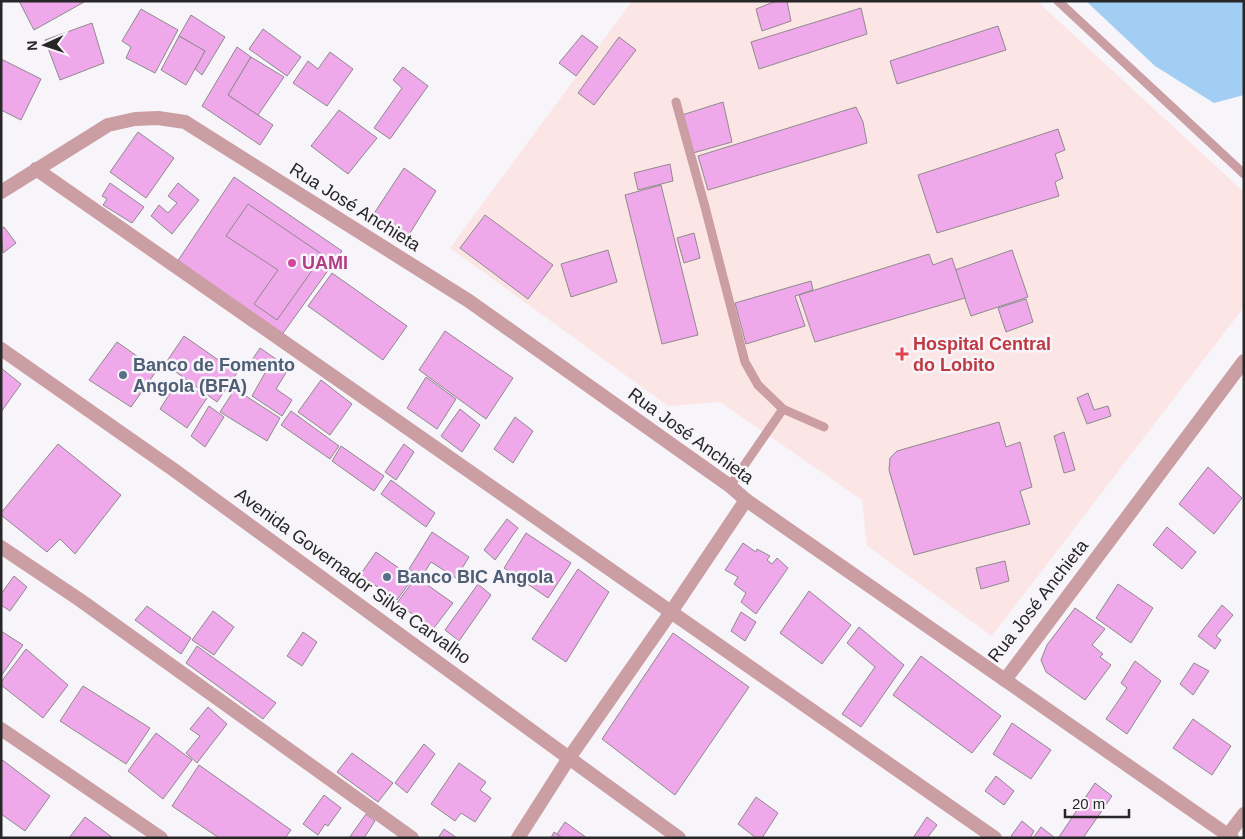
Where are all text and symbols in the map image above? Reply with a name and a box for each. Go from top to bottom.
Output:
north arrow [20,20,70,70]
text: N [24,40,40,51]
street label: Rua José Anchieta [286,159,425,256]
place label: UAMI [302,253,348,273]
marker: UAMI [286,257,298,269]
place label: Hospital Central do Lobito [913,334,1051,375]
marker: Hospital Central do Lobito [895,347,909,361]
place label: Banco de Fomento Angola (BFA) [133,355,295,396]
marker: Banco de Fomento Angola (BFA) [117,369,129,381]
street label: Rua José Anchieta [624,384,758,489]
street label: Avenida Governador Silva Carvalho [231,484,475,668]
street label: Rua José Anchieta [984,535,1093,666]
place label: Banco BIC Angola [397,567,554,587]
marker: Banco BIC Angola [381,571,393,583]
scale bar [1065,786,1129,818]
text: 20 m [1072,795,1105,812]

